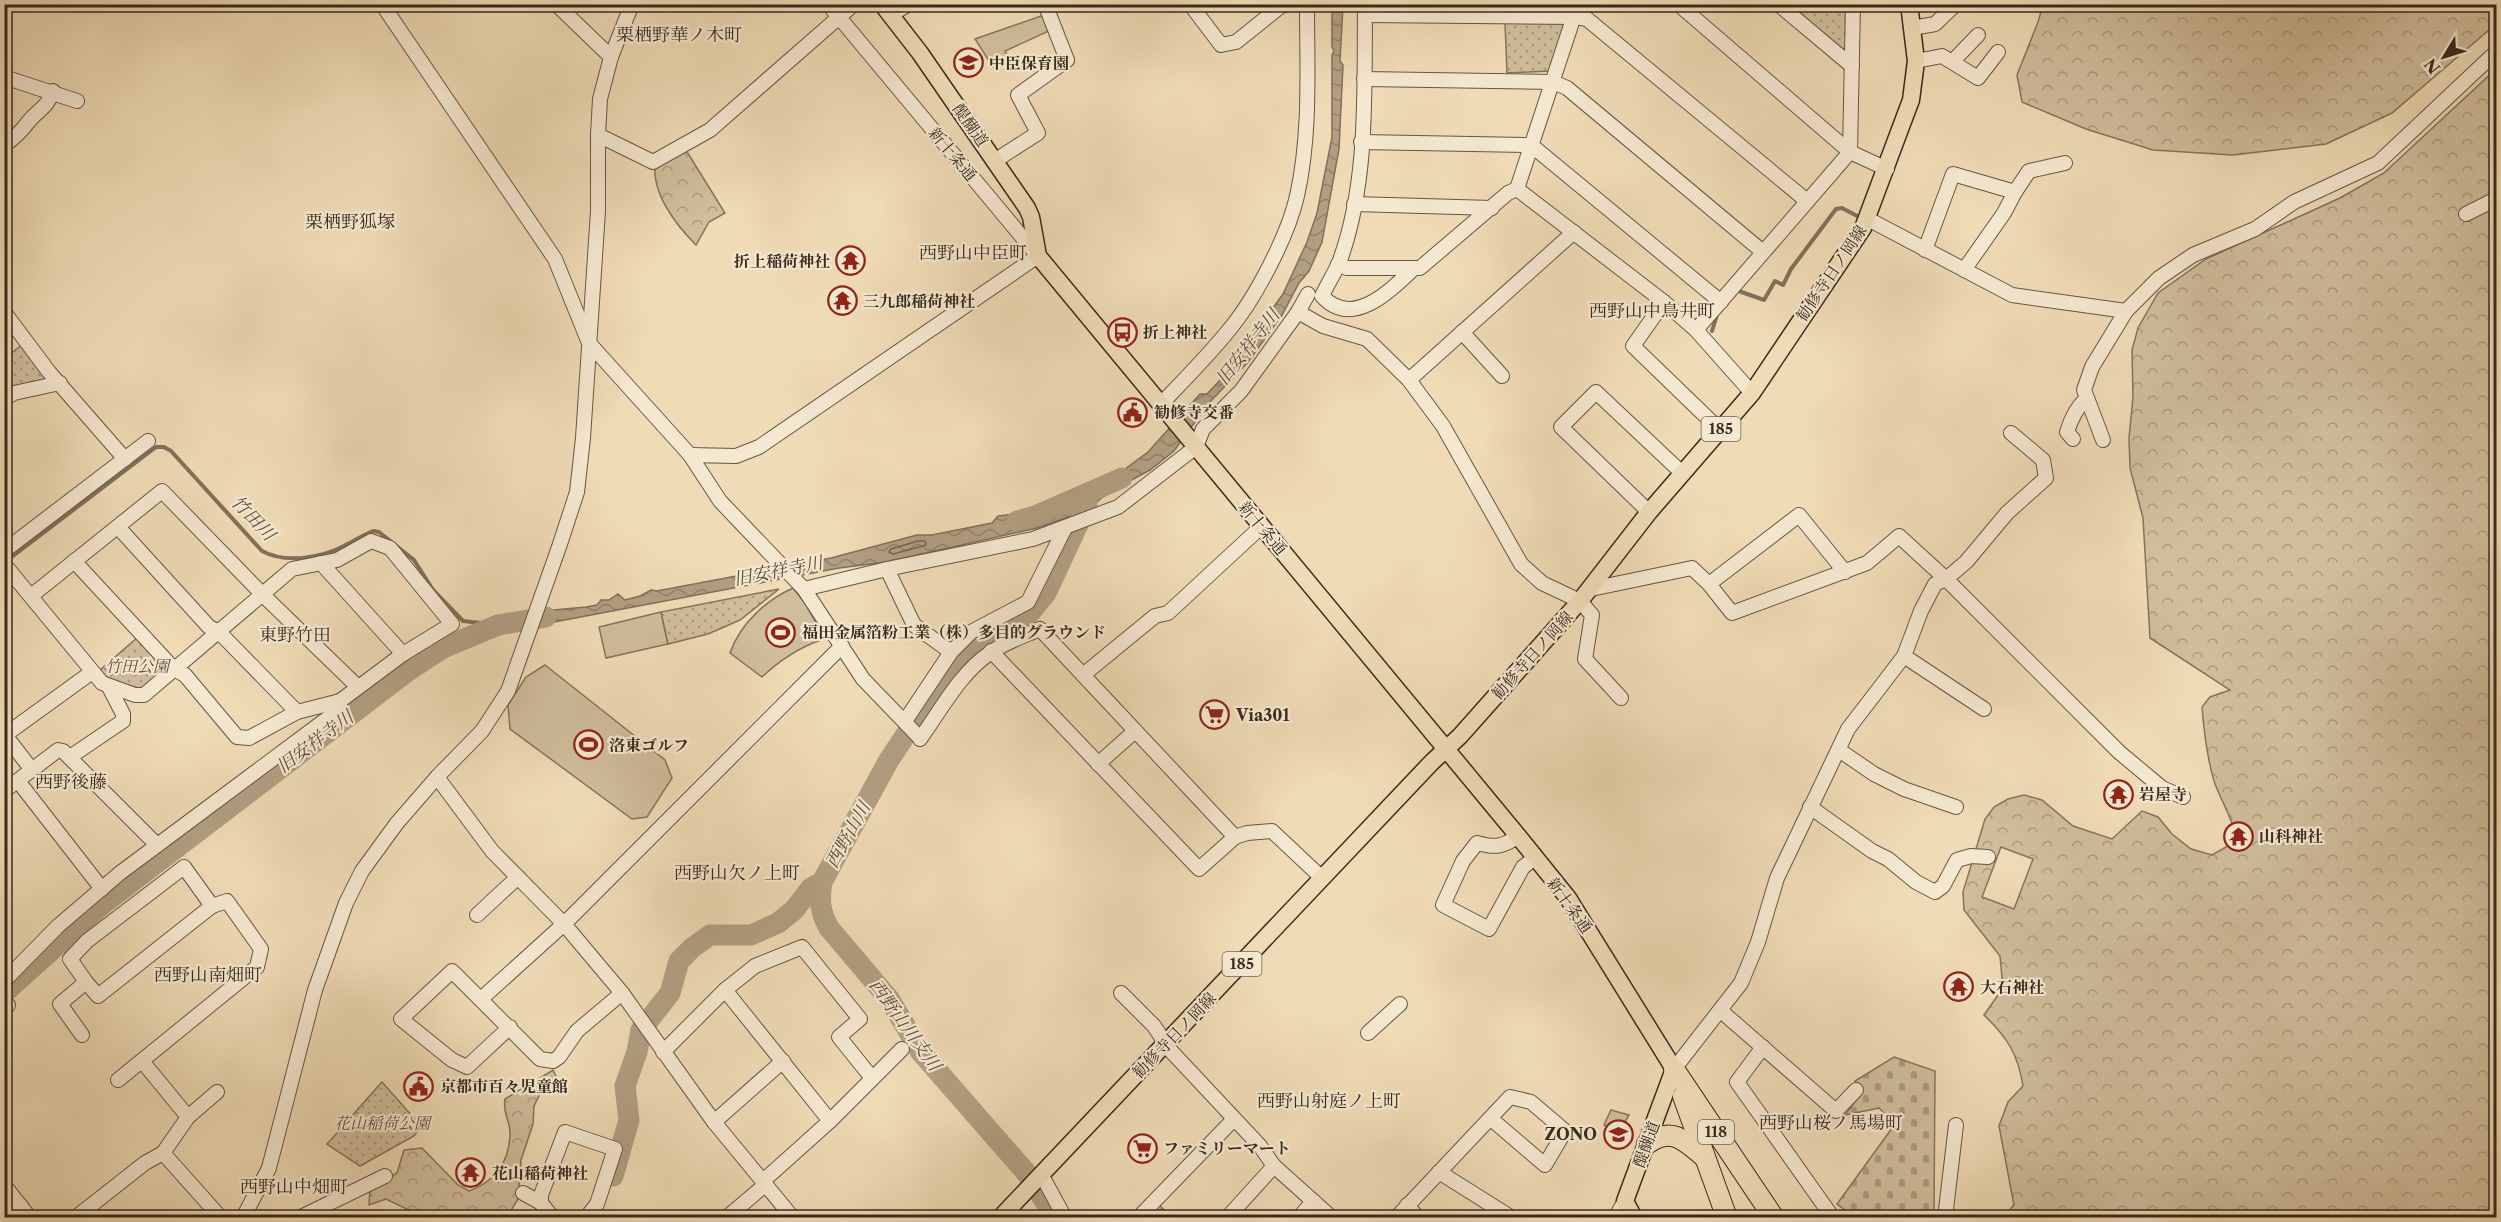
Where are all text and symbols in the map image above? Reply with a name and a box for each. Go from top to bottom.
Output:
district label: 栗栖野華ノ木町 [616,24,742,46]
north arrow [2414,27,2474,87]
school or university icon: 中臣保育園 [952,47,984,79]
place label: 中臣保育園 [989,53,1069,73]
text: N [2420,55,2444,78]
street label: 醍醐道 [949,100,993,150]
street label: 新十条通 [925,123,981,185]
district label: 栗栖野狐塚 [305,211,395,233]
street label: 勧修寺日ノ岡線 [1791,221,1871,325]
district label: 西野山中臣町 [919,242,1027,264]
temple icon: 折上稲荷神社 [835,245,867,277]
place label: 折上稲荷神社 [734,251,830,271]
temple icon: 三九郎稲荷神社 [826,285,858,317]
place label: 三九郎稲荷神社 [863,291,975,311]
district label: 西野山中鳥井町 [1589,300,1715,322]
water label: 旧安祥寺川 [1212,303,1286,389]
bus stop icon: 折上神社 [1106,316,1138,348]
place label: 折上神社 [1143,322,1207,342]
public building icon: 勧修寺交番 [1117,396,1149,428]
place label: 勧修寺交番 [1154,402,1234,422]
road number: 185 [1702,417,1740,441]
water label: 竹田川 [226,491,281,547]
street label: 新十条通 [1235,497,1291,559]
water label: 旧安祥寺川 [732,551,826,590]
street label: 勧修寺日ノ岡線 [1487,607,1577,703]
sports icon: 福田金属箔粉工業（株）多目的グラウンド [765,616,797,648]
place label: 福田金属箔粉工業（株）多目的グラウンド [801,622,1106,642]
district label: 東野竹田 [259,624,331,646]
park label: 竹田公園 [105,656,172,676]
supermarket icon: Via301 [1199,699,1231,731]
water label: 旧安祥寺川 [272,705,359,778]
place label: Via301 [1235,705,1290,725]
sports icon: 洛東ゴルフ [572,729,604,761]
place label: 洛東ゴルフ [609,735,689,755]
district label: 西野後藤 [35,771,107,793]
temple icon: 岩屋寺 [2102,778,2134,810]
place label: 岩屋寺 [2139,784,2187,804]
water label: 西野山川 [821,796,876,872]
temple icon: 山科神社 [2222,820,2254,852]
place label: 山科神社 [2259,826,2323,846]
district label: 西野山欠ノ上町 [674,862,800,884]
street label: 新十条通 [1543,873,1597,937]
road number: 185 [1222,952,1262,976]
district label: 西野山南畑町 [154,964,262,986]
temple icon: 大石神社 [1943,971,1975,1003]
water label: 西野山川支川 [864,975,947,1077]
place label: 大石神社 [1980,977,2044,997]
street label: 勧修寺日ノ岡線 [1128,988,1220,1082]
public building icon: 京都市百々児童館 [403,1070,435,1102]
place label: 京都市百々児童館 [440,1076,568,1096]
district label: 西野山射庭ノ上町 [1257,1090,1401,1112]
district label: 西野山桜ノ馬場町 [1759,1112,1903,1134]
park label: 花山稲荷公園 [334,1113,433,1133]
school or university icon: ZONO [1602,1118,1634,1150]
street label: 醍醐道 [1628,1118,1664,1170]
road number: 118 [1698,1120,1734,1144]
place label: ZONO [1544,1124,1597,1144]
supermarket icon: ファミリーマート [1126,1132,1158,1164]
place label: ファミリーマート [1163,1138,1291,1158]
temple icon: 花山稲荷神社 [455,1157,487,1189]
place label: 花山稲荷神社 [492,1163,588,1183]
district label: 西野山中畑町 [240,1176,348,1198]

